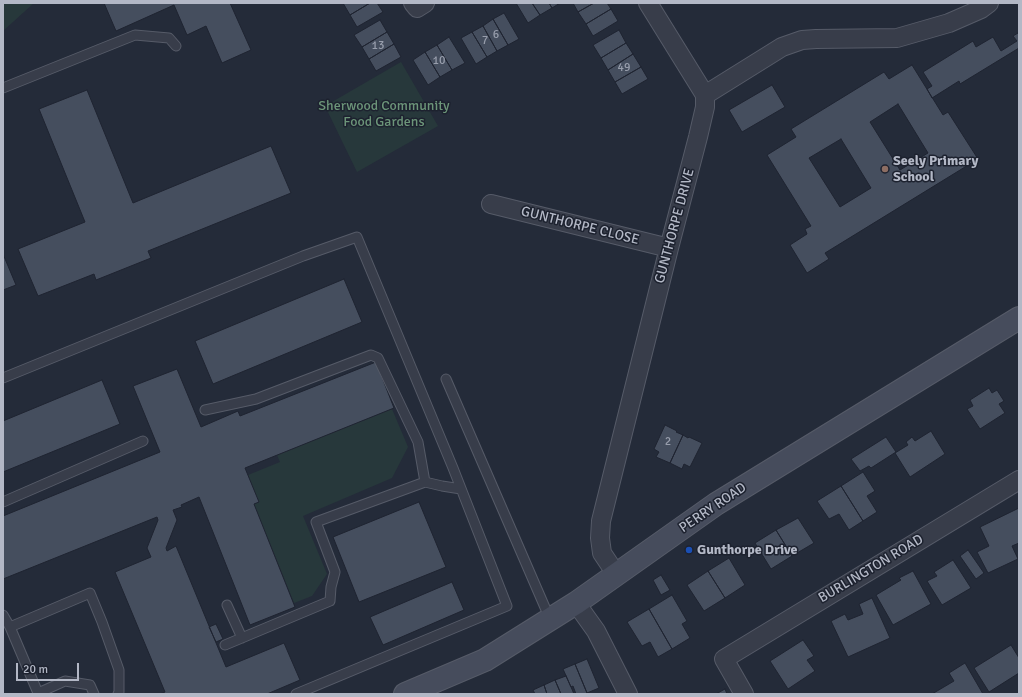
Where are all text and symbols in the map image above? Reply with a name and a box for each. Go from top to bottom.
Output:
house number: 6 [493,28,499,42]
house number: 7 [482,34,488,48]
house number: 13 [372,39,384,53]
house number: 10 [433,54,445,68]
house number: 49 [618,61,630,75]
park label: Sherwood Community Food Gardens [318,98,450,130]
place label: Seely Primary School [893,153,979,186]
marker: Seely Primary School [880,164,890,174]
street label: GUNTHORPE DRIVE [652,167,698,285]
street label: GUNTHORPE CLOSE [519,203,641,249]
house number: 2 [665,435,671,449]
street label: PERRY ROAD [676,479,750,537]
street label: BURLINGTON ROAD [816,531,926,607]
place label: Gunthorpe Drive [697,542,798,558]
marker: Gunthorpe Drive [684,545,694,555]
scale bar [18,655,81,681]
text: 20 m [23,662,48,677]

